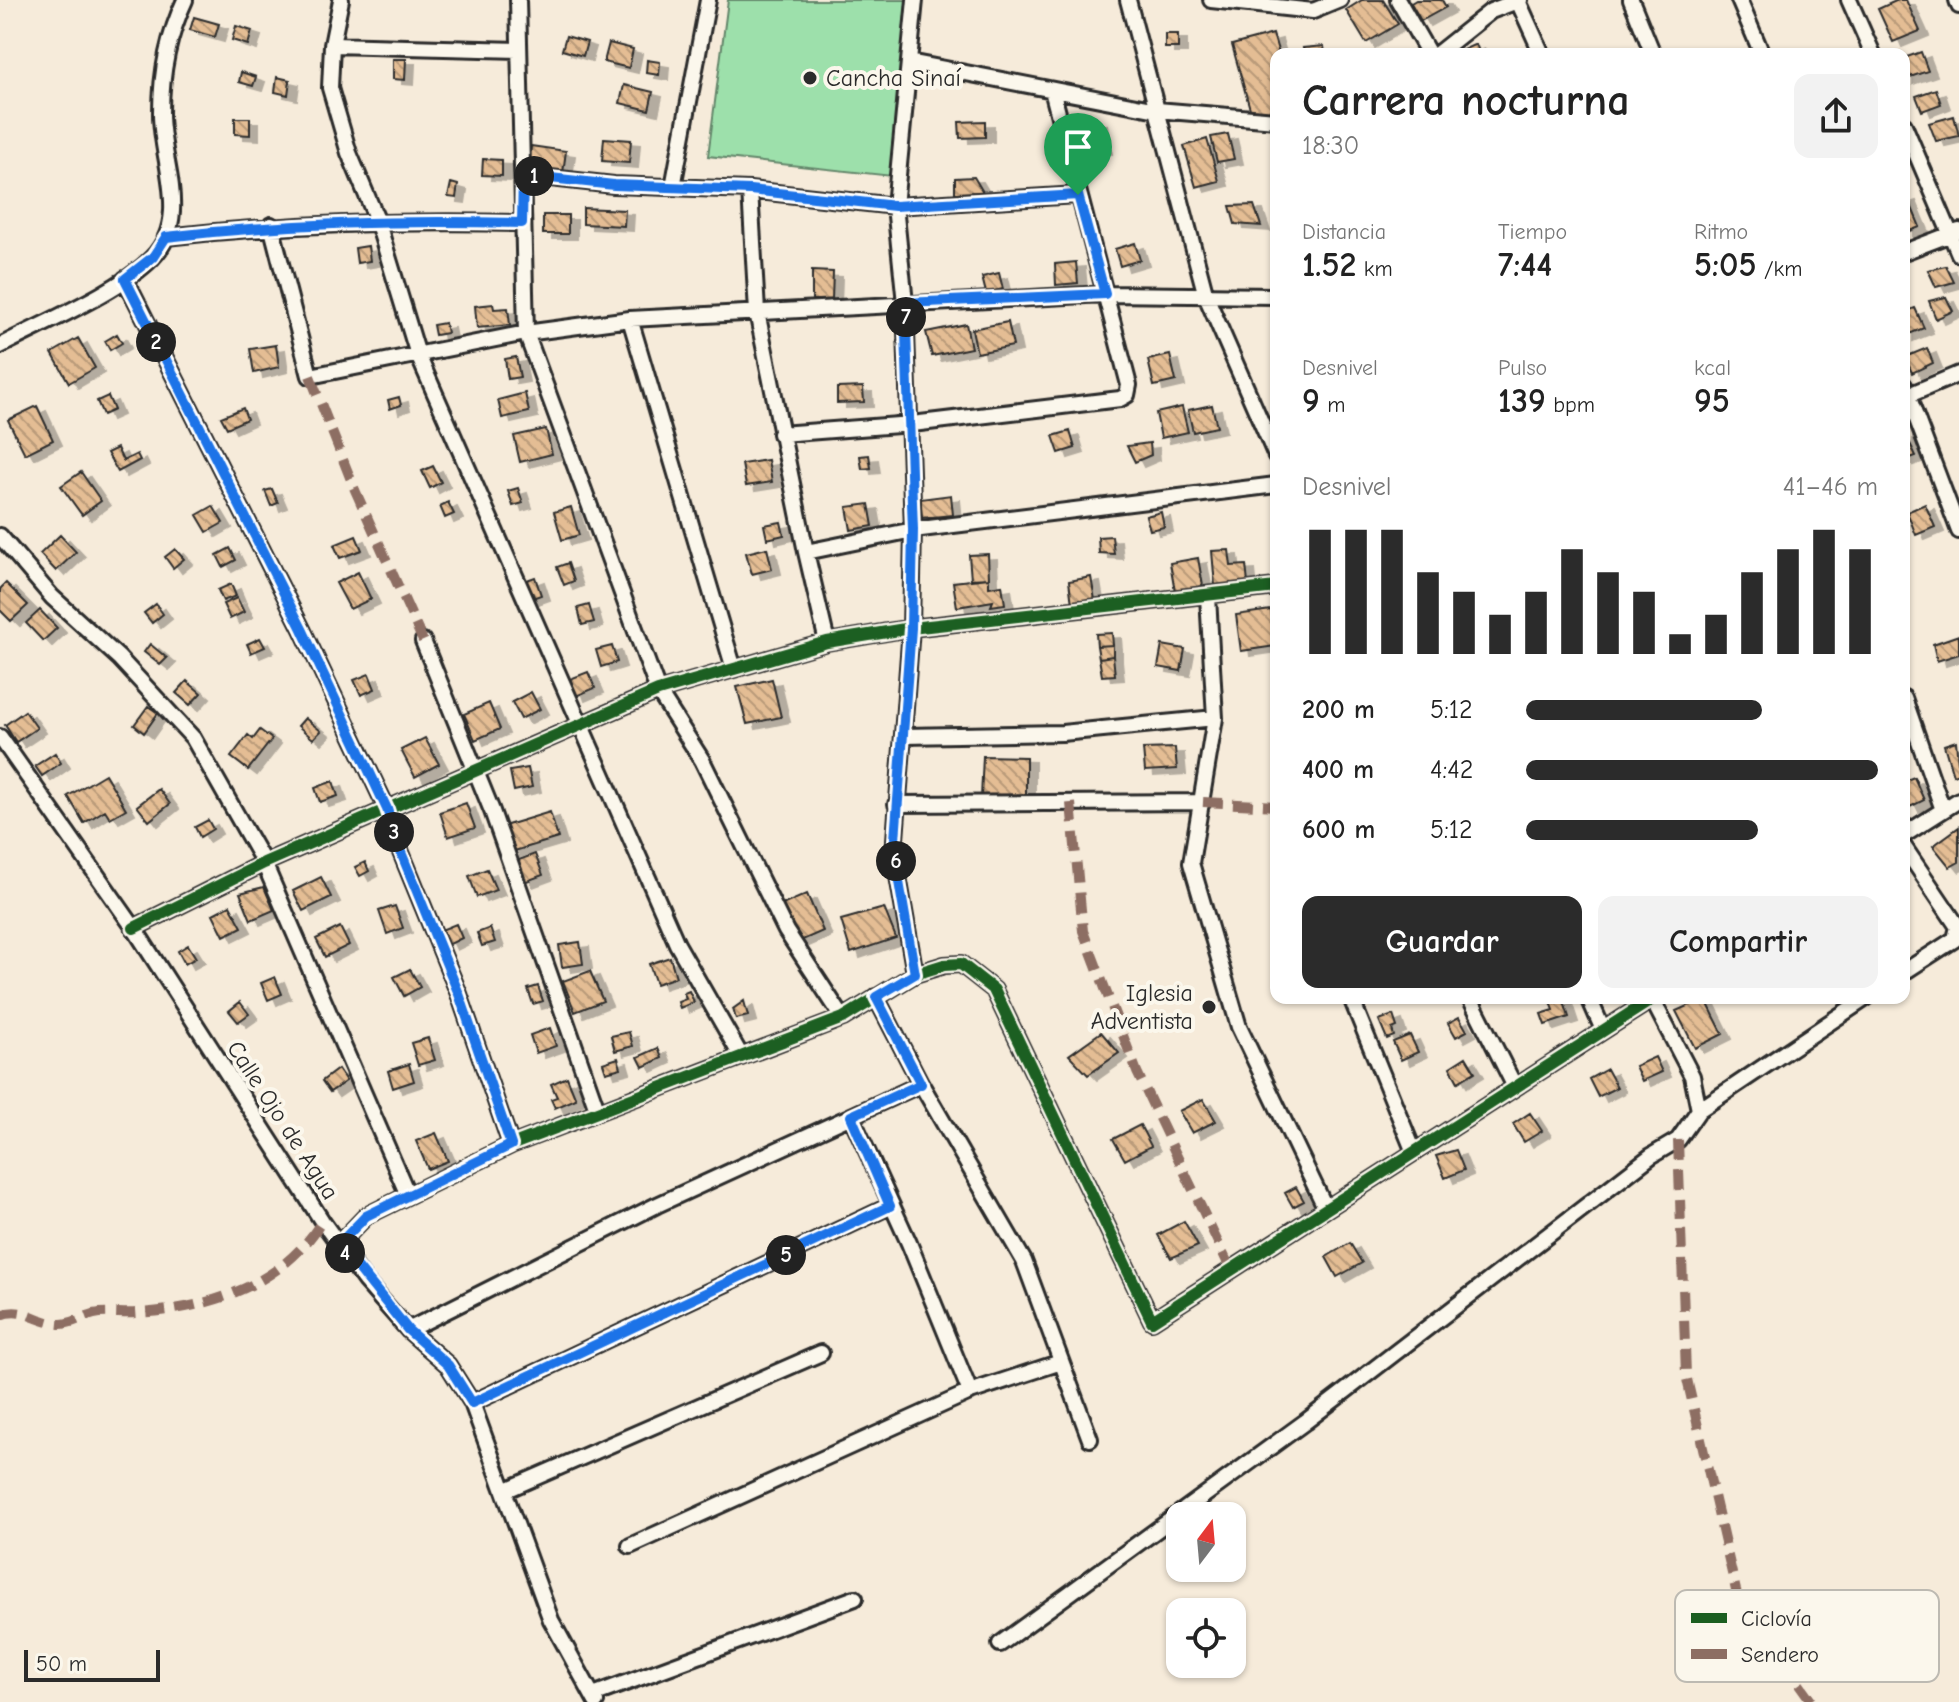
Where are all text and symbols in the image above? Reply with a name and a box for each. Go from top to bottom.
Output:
place label: Cancha Sinaí [826,64,962,92]
marker: Cancha Sinaí [801,69,819,87]
button: share [1794,74,1878,158]
text: Carrera nocturna [1302,75,1630,126]
pin [1044,113,1112,195]
icon: arrive [1056,125,1100,169]
text: 18:30 [1302,131,1359,161]
pin: 1 [514,156,554,196]
text: 1 [530,163,538,189]
text: Distancia [1302,219,1386,245]
text: Tiempo [1498,219,1567,245]
text: Ritmo [1694,219,1748,245]
text: 1.52 [1302,245,1357,285]
text: 7:44 [1498,245,1552,285]
text: 5:05 [1694,245,1757,285]
text: km [1357,256,1393,282]
text: /km [1757,256,1802,282]
pin: 7 [886,297,926,337]
text: 7 [901,304,911,330]
pin: 2 [136,322,176,362]
text: 2 [151,329,161,355]
text: Desnivel [1302,355,1378,381]
text: Pulso [1498,355,1547,381]
text: kcal [1694,355,1731,381]
text: 9 [1302,381,1320,421]
text: 139 [1498,381,1546,421]
text: 95 [1694,381,1730,421]
text: m [1320,392,1345,418]
text: bpm [1546,392,1595,418]
text: Desnivel [1302,472,1392,502]
text: 41–46 m [1783,472,1878,502]
text: 200 m [1302,695,1375,725]
text: 5:12 [1430,695,1473,725]
text: 400 m [1302,755,1374,785]
text: 4:42 [1430,755,1473,785]
pin: 3 [374,812,414,852]
text: 600 m [1302,815,1375,845]
text: 5:12 [1430,815,1473,845]
text: 3 [389,819,399,845]
pin: 6 [876,841,916,881]
text: 6 [890,848,902,874]
button: Guardar [1302,896,1582,988]
button: Compartir [1598,896,1878,988]
place label: Iglesia Adventista [1091,979,1193,1035]
marker: Iglesia Adventista [1200,998,1218,1016]
street label: Calle Ojo de Agua [221,1035,345,1205]
pin: 4 [325,1233,365,1273]
pin: 5 [766,1235,806,1275]
text: 4 [340,1240,350,1266]
text: 5 [780,1242,792,1268]
north arrow [1166,1502,1246,1582]
map controls [1166,1502,1246,1678]
legend [1675,1590,1939,1682]
button: locate [1166,1598,1246,1678]
text: Ciclovía [1741,1606,1812,1632]
text: Sendero [1741,1642,1819,1668]
scale bar [24,1646,160,1682]
text: 50 m [36,1651,87,1677]

